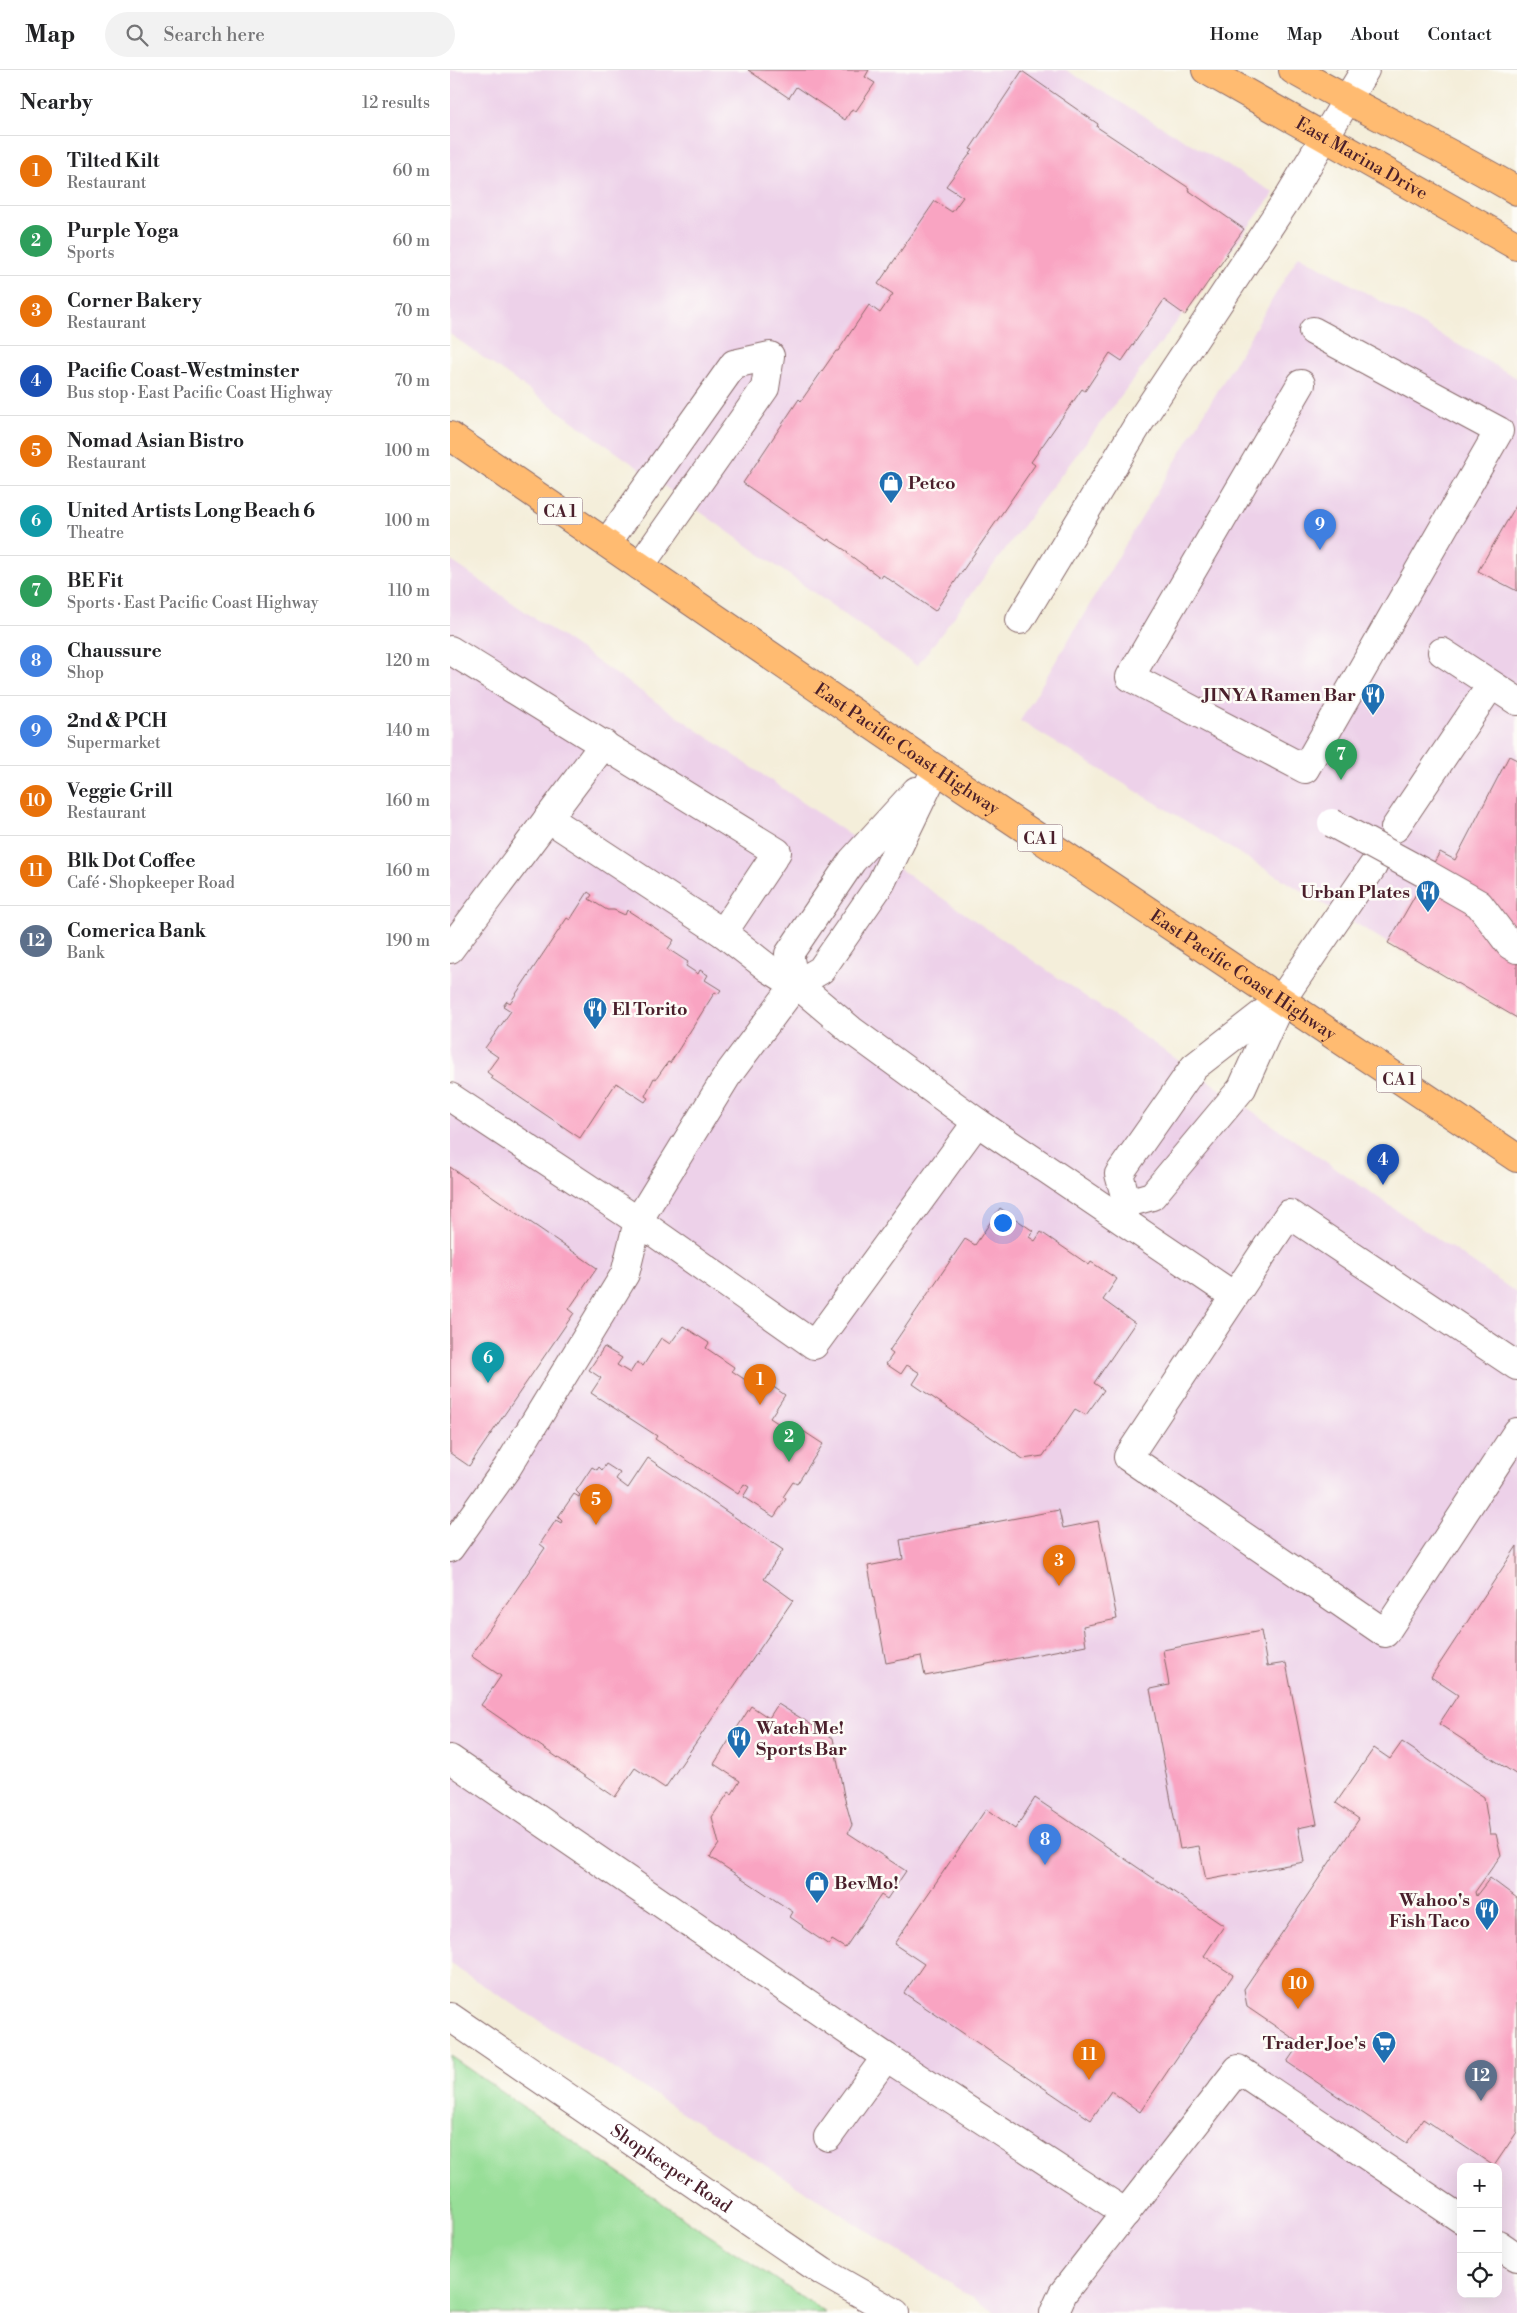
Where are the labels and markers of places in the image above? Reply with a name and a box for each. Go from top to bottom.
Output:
shop icon: Petco [878,470,904,504]
place label: Petco [908,472,956,495]
pin: 9 [1304,509,1336,550]
restaurant icon: JINYA Ramen Bar [1360,682,1386,716]
place label: JINYA Ramen Bar [1200,684,1356,707]
pin: 7 [1325,739,1357,780]
restaurant icon: Urban Plates [1415,879,1441,913]
place label: Urban Plates [1301,881,1410,904]
restaurant icon: El Torito [582,996,608,1030]
place label: El Torito [612,998,688,1021]
pin: 4 [1367,1144,1399,1185]
pin: 6 [472,1342,504,1383]
pin: 1 [744,1364,776,1405]
pin: 2 [773,1421,805,1462]
pin: 5 [580,1484,612,1525]
pin: 3 [1043,1545,1075,1586]
place label: Watch Me! Sports Bar [755,1717,847,1761]
restaurant icon: Watch Me! Sports Bar [726,1725,752,1759]
pin: 8 [1029,1824,1061,1865]
shop icon: BevMo! [804,1870,830,1904]
place label: BevMo! [834,1872,899,1895]
place label: Wahoo's Fish Taco [1389,1889,1470,1933]
restaurant icon: Wahoo's Fish Taco [1474,1897,1500,1931]
pin: 10 [1282,1968,1314,2009]
supermarket icon: Trader Joe's [1371,2030,1397,2064]
place label: Trader Joe's [1263,2032,1366,2055]
pin: 11 [1073,2039,1105,2080]
pin: 12 [1465,2060,1497,2101]

